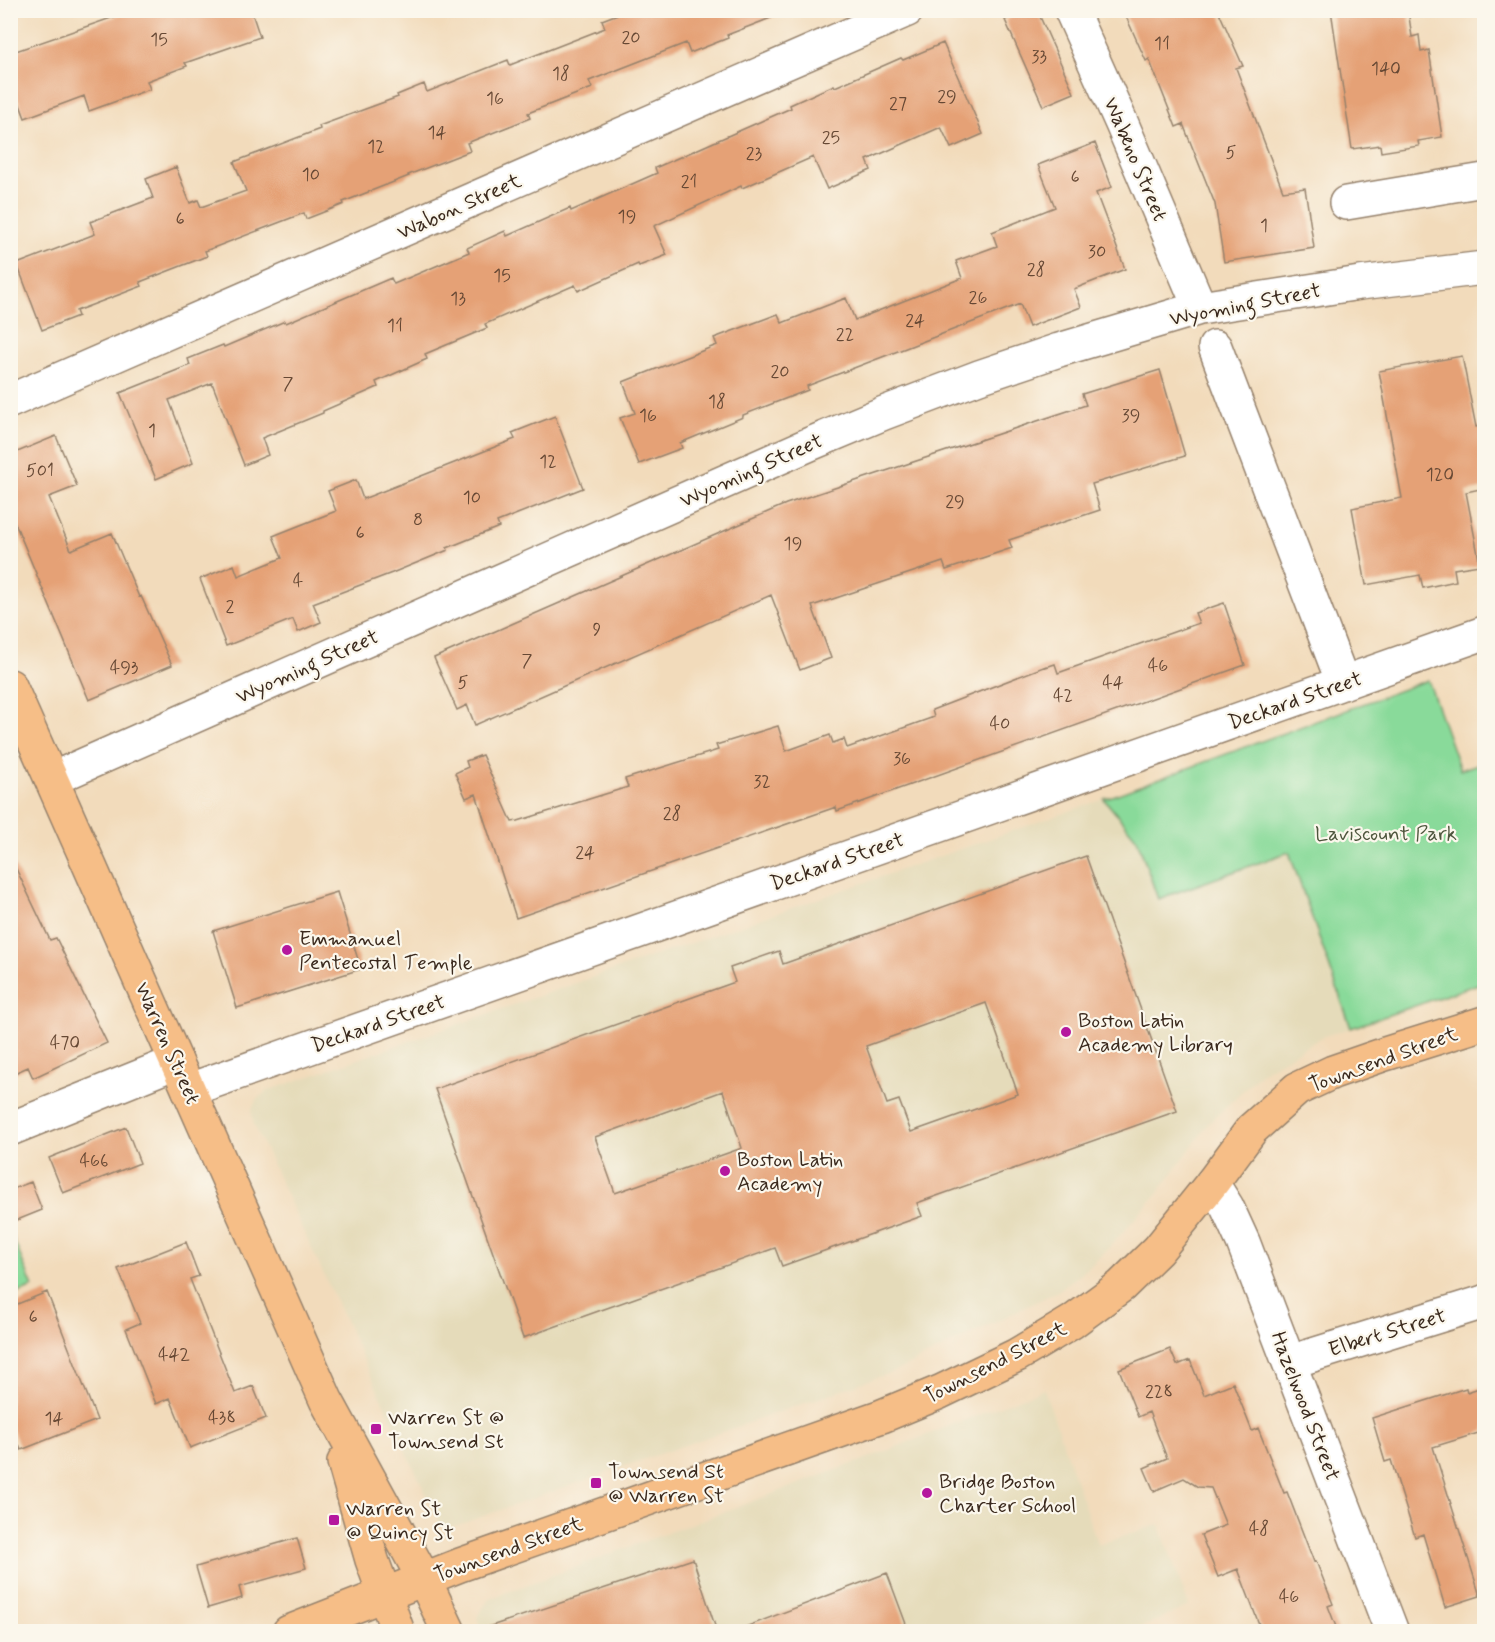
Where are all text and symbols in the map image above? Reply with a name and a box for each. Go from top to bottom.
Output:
house number: 20 [621,26,641,50]
house number: 15 [150,28,168,52]
house number: 11 [1154,32,1170,56]
house number: 33 [1031,45,1047,69]
house number: 140 [1371,57,1401,81]
house number: 18 [552,62,570,86]
house number: 29 [937,85,957,109]
house number: 16 [486,87,504,111]
house number: 27 [889,92,907,116]
street label: Wabeno Street [1096,93,1174,226]
house number: 14 [428,121,447,145]
house number: 25 [822,126,840,150]
house number: 12 [367,135,385,159]
house number: 5 [1226,141,1237,165]
house number: 23 [746,142,763,166]
house number: 10 [302,163,320,187]
house number: 6 [1070,165,1080,189]
street label: Wabon Street [393,167,526,247]
house number: 21 [681,170,697,194]
house number: 19 [618,205,636,229]
house number: 6 [175,207,185,231]
house number: 1 [1260,214,1268,238]
house number: 30 [1088,240,1106,264]
house number: 28 [1027,258,1045,282]
house number: 15 [493,264,511,288]
street label: Wyoming Street [1167,277,1324,335]
house number: 26 [969,286,987,310]
house number: 13 [450,287,466,311]
house number: 24 [905,309,925,333]
house number: 11 [387,314,403,338]
house number: 22 [836,323,854,347]
house number: 20 [770,360,790,384]
house number: 7 [283,372,294,396]
house number: 18 [708,390,726,414]
house number: 16 [639,404,657,428]
house number: 39 [1122,404,1140,428]
house number: 1 [148,419,156,443]
street label: Wyoming Street [676,427,828,517]
house number: 12 [539,450,557,474]
house number: 501 [26,459,54,483]
house number: 120 [1426,463,1454,487]
house number: 10 [463,486,481,510]
house number: 29 [945,490,965,514]
house number: 8 [413,508,423,532]
house number: 6 [355,521,365,545]
house number: 19 [784,532,802,556]
house number: 4 [293,569,303,593]
house number: 2 [226,595,235,619]
house number: 9 [593,618,602,642]
street label: Wyoming Street [232,623,384,713]
house number: 7 [522,649,533,673]
house number: 46 [1148,654,1168,678]
house number: 493 [110,656,138,680]
street label: Deckard Street [1225,665,1366,737]
house number: 5 [458,671,469,695]
house number: 44 [1102,671,1124,695]
house number: 42 [1053,684,1073,708]
house number: 40 [990,712,1010,736]
house number: 36 [893,747,911,771]
house number: 32 [753,770,771,794]
house number: 28 [663,802,681,826]
park label: Laviscount Park [1315,820,1457,848]
street label: Deckard Street [767,826,908,898]
house number: 24 [575,841,595,865]
place label: Emmanuel Pentecostal Temple [299,925,473,977]
marker: Emmanuel Pentecostal Temple [280,943,294,957]
street label: Warren Street [128,978,207,1109]
street label: Deckard Street [308,988,449,1060]
place label: Boston Latin Academy Library [1078,1007,1233,1059]
street label: Townsend Street [1305,1020,1462,1100]
marker: Boston Latin Academy Library [1059,1025,1073,1039]
house number: 470 [50,1031,80,1055]
place label: Boston Latin Academy [737,1146,843,1198]
house number: 466 [80,1149,108,1173]
marker: Boston Latin Academy [718,1164,732,1178]
street label: Elbert Street [1325,1302,1449,1364]
house number: 6 [28,1305,38,1329]
street label: Townsend Street [919,1315,1072,1411]
street label: Hazelwood Street [1264,1328,1346,1485]
house number: 442 [158,1343,190,1367]
house number: 228 [1145,1380,1173,1404]
place label: Warren St @ Townsend St [388,1404,504,1456]
house number: 438 [208,1406,236,1430]
house number: 14 [45,1407,64,1431]
marker: Warren St @ Townsend St [369,1422,383,1436]
place label: Townsend St @ Warren St [608,1458,724,1510]
place label: Bridge Boston Charter School [939,1468,1076,1520]
marker: Townsend St @ Warren St [589,1476,603,1490]
marker: Bridge Boston Charter School [920,1486,934,1500]
place label: Warren St @ Quincy St [346,1495,454,1547]
street label: Townsend Street [430,1510,587,1590]
marker: Warren St @ Quincy St [327,1513,341,1527]
house number: 48 [1249,1517,1269,1541]
house number: 46 [1279,1585,1299,1609]

